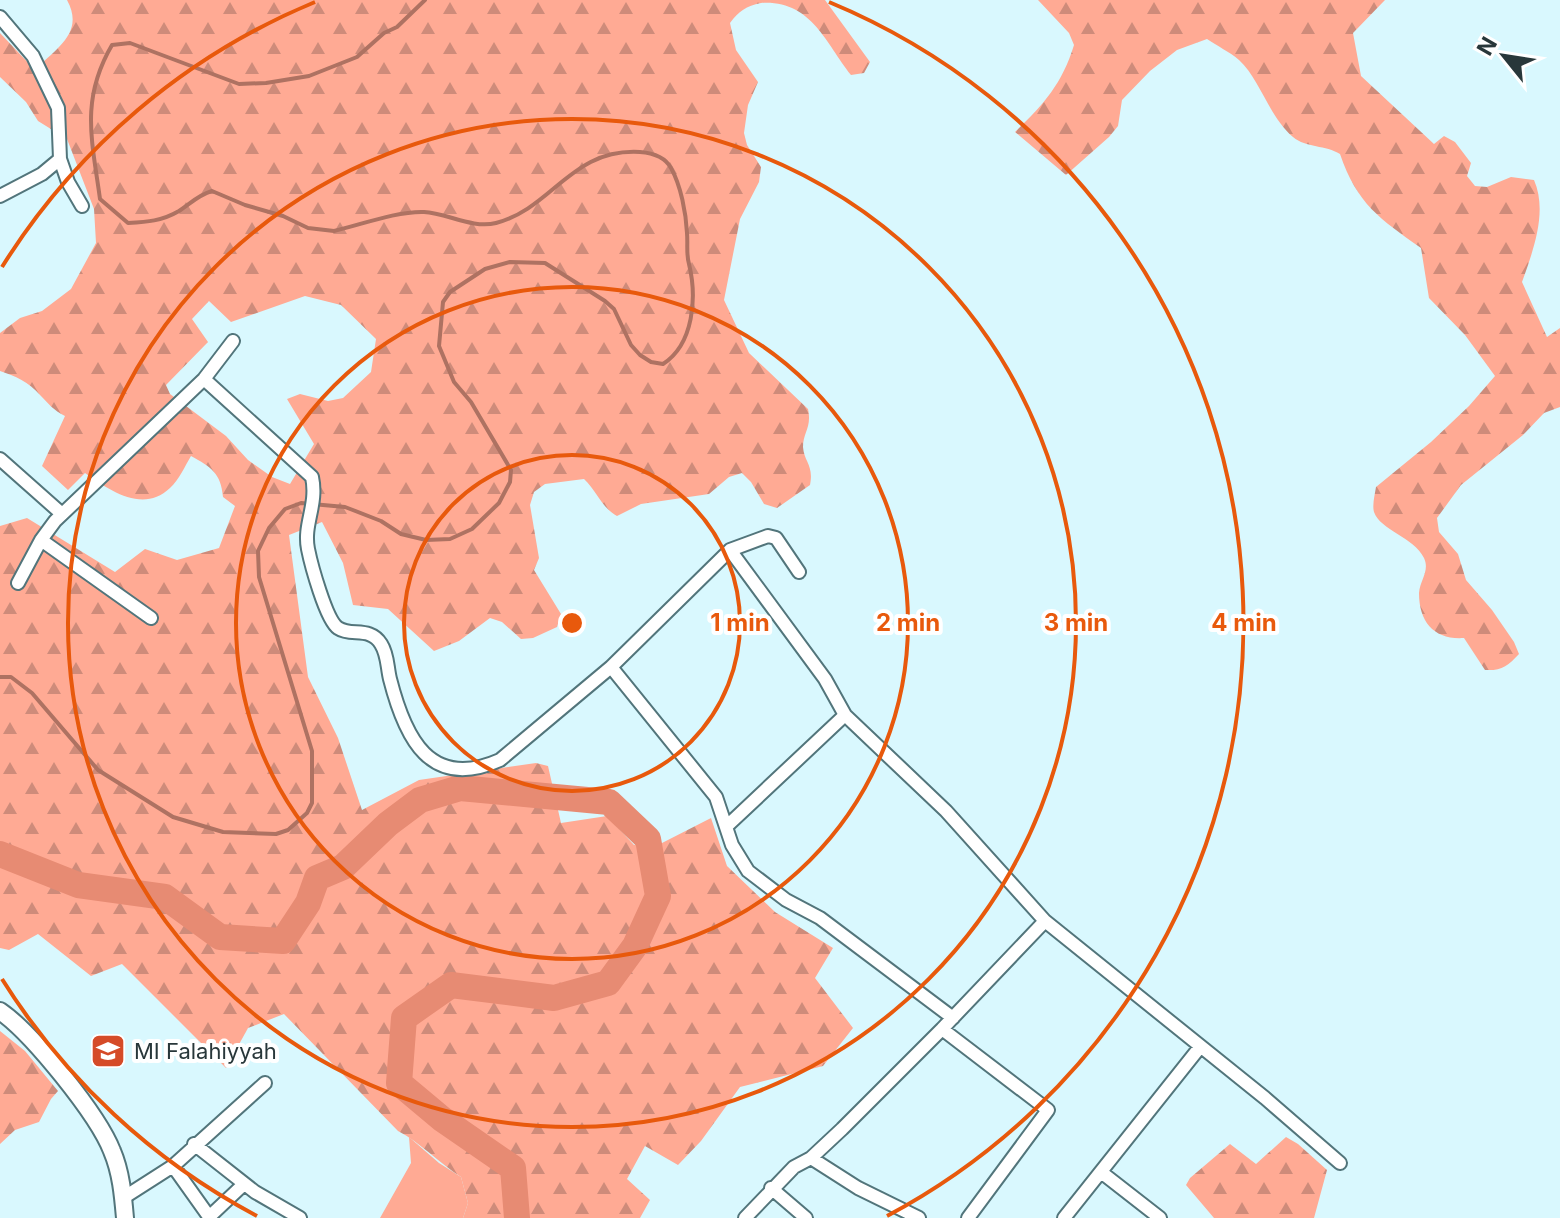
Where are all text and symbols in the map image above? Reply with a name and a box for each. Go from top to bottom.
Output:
north arrow [1464,16,1544,96]
text: N [1471,32,1502,60]
text: 1 min [710,608,770,637]
text: 2 min [876,608,940,637]
text: 3 min [1044,608,1108,637]
text: 4 min [1211,608,1277,637]
centre of rings [558,609,586,637]
school or university icon: MI Falahiyyah [89,1032,127,1070]
place label: MI Falahiyyah [134,1038,277,1064]

